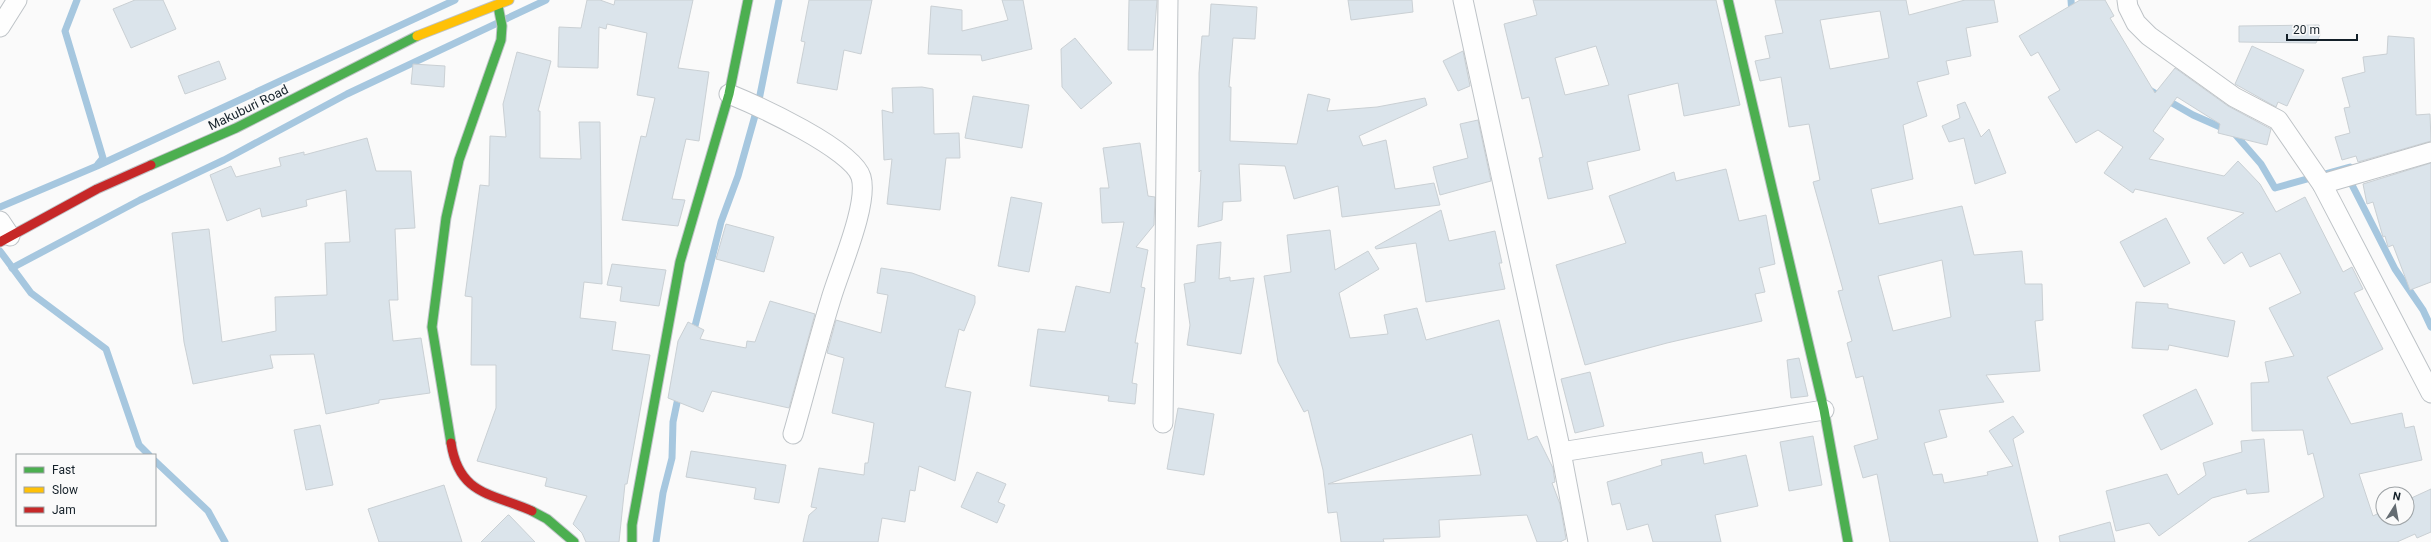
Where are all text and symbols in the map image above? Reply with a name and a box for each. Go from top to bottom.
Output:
scale bar [2287,16,2357,42]
text: 20 m [2293,23,2320,37]
street label: Makuburi Road [206,82,291,133]
legend [16,454,156,526]
text: Fast [52,463,75,477]
text: Slow [52,483,78,497]
north arrow [2375,486,2415,526]
text: N [2392,490,2402,504]
text: Jam [52,503,76,517]

